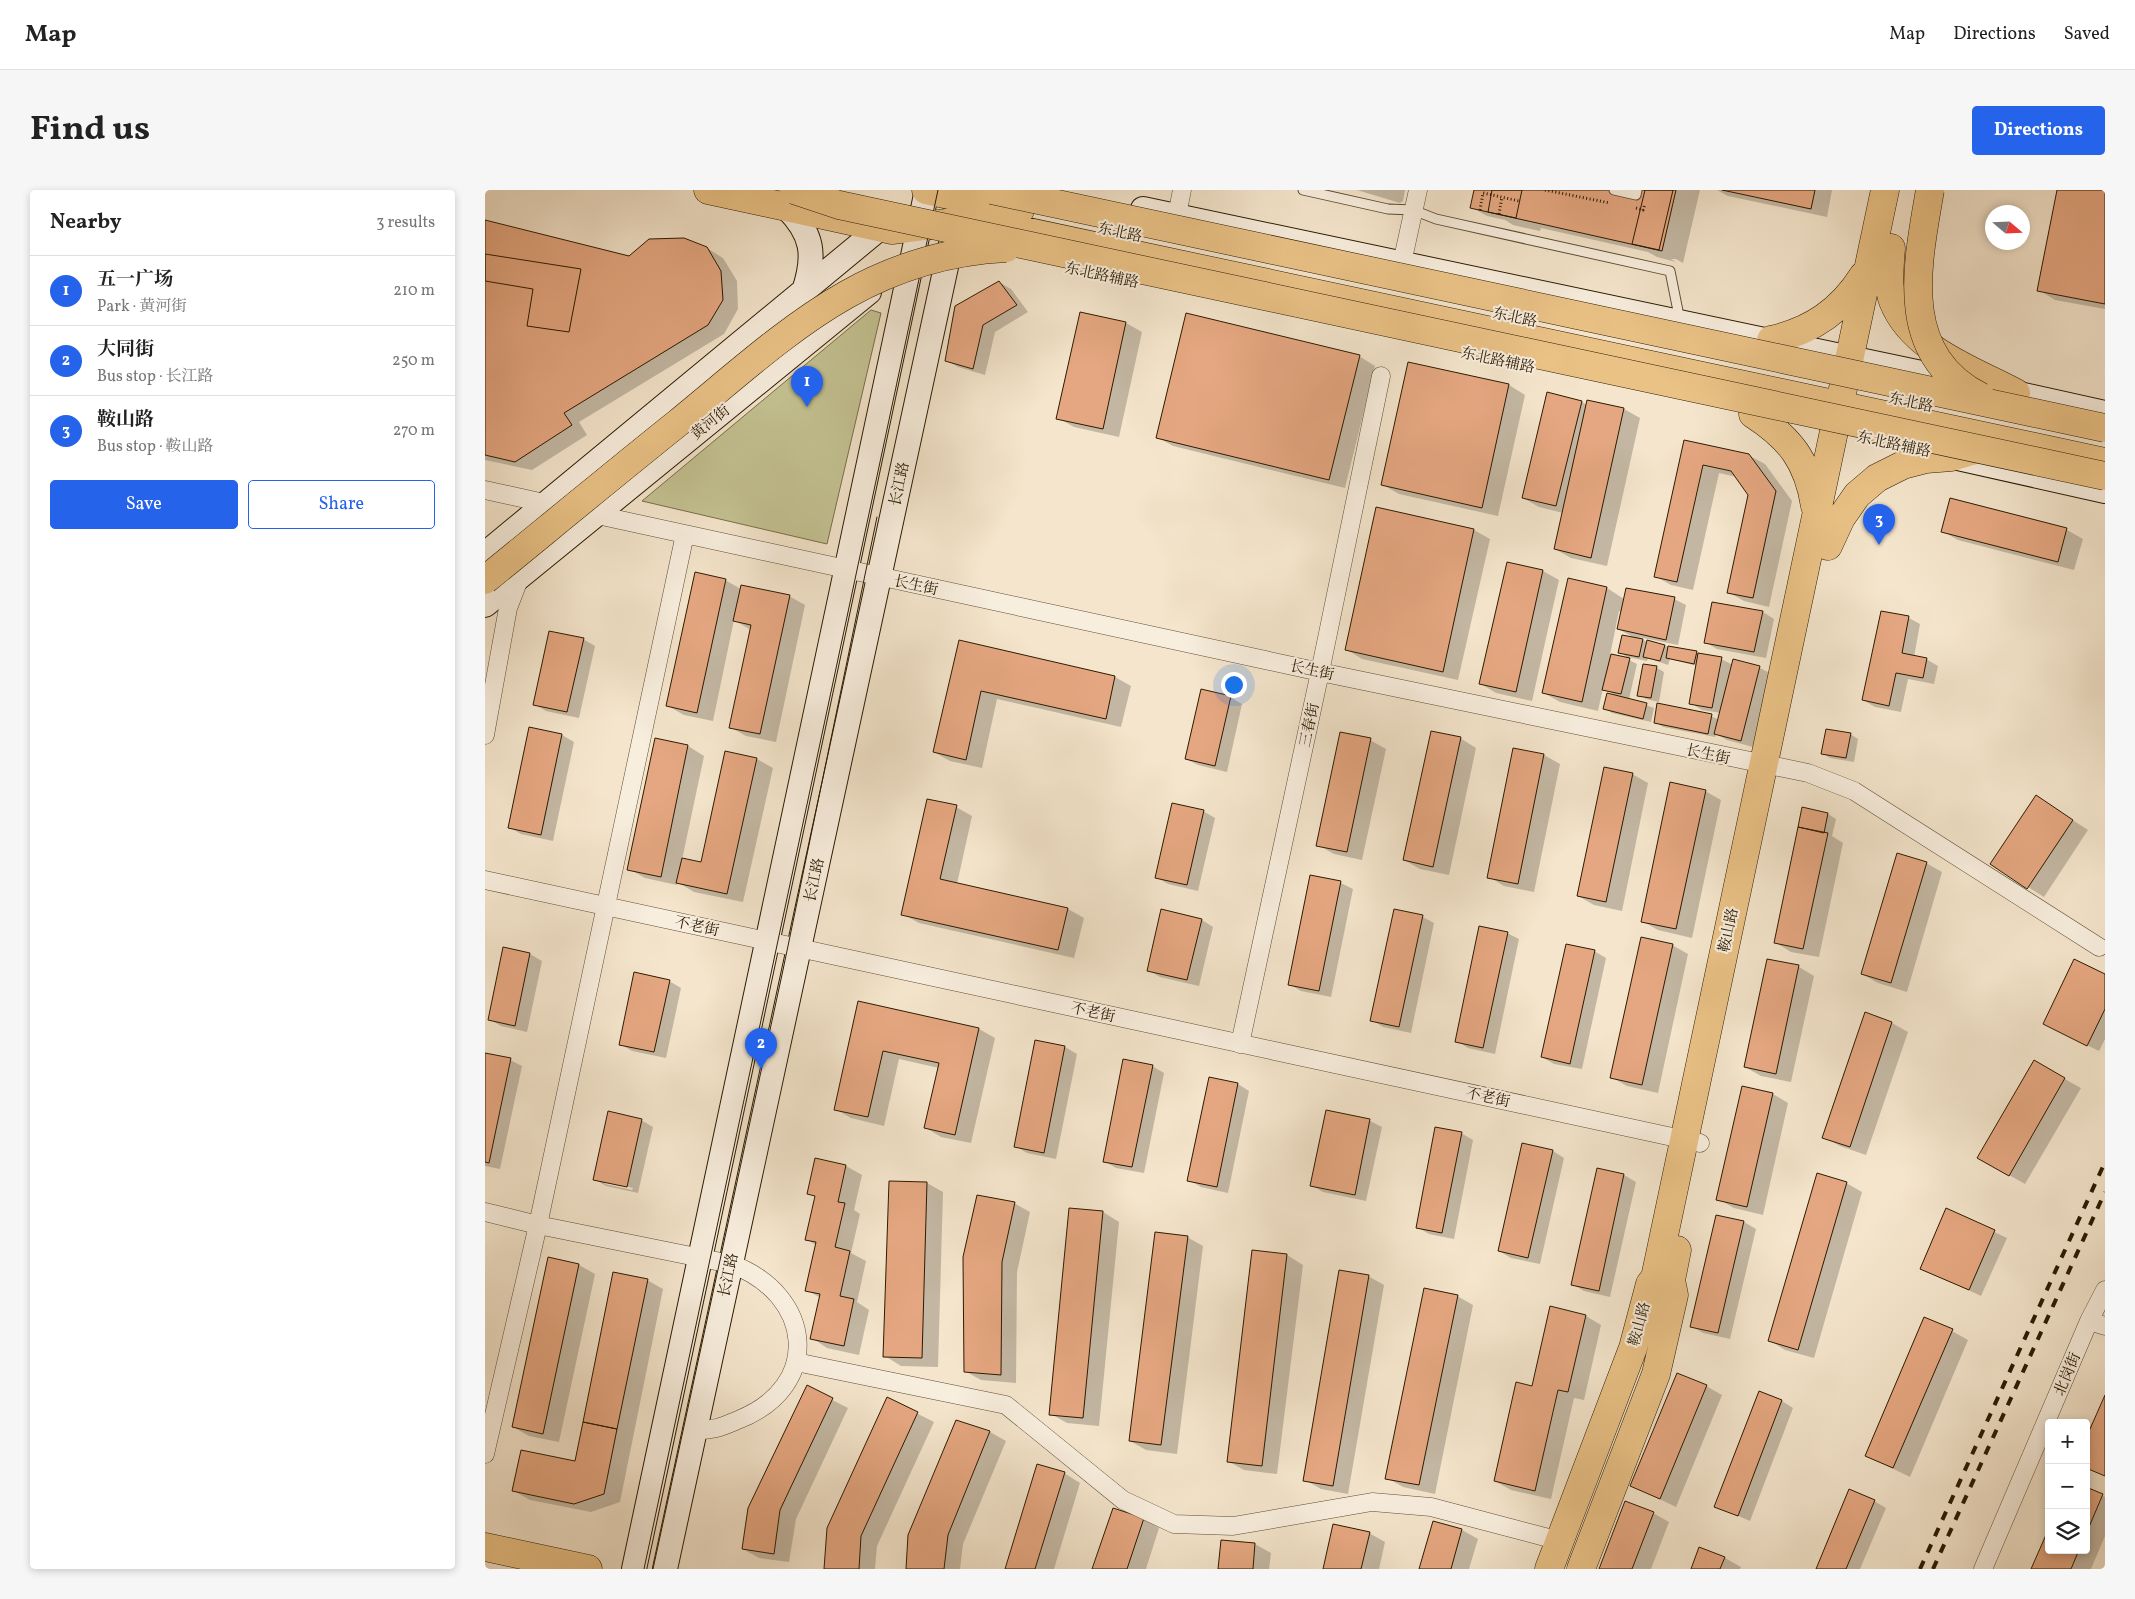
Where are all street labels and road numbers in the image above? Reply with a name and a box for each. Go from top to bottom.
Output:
street label: 东北路 [1095,219,1144,248]
street label: 东北路辅路 [1063,258,1141,295]
street label: 东北路 [1490,304,1539,333]
street label: 东北路辅路 [1459,343,1537,380]
street label: 东北路 [1886,389,1935,418]
street label: 黄河街 [687,401,735,445]
street label: 东北路辅路 [1855,427,1933,464]
street label: 长江路 [886,460,915,509]
street label: 长生街 [891,572,940,601]
street label: 长生街 [1287,657,1336,686]
street label: 三春街 [1296,701,1325,750]
street label: 长生街 [1683,741,1732,770]
street label: 长江路 [801,856,830,905]
street label: 鞍山路 [1715,906,1744,955]
street label: 不老街 [672,913,721,942]
street label: 不老街 [1068,999,1117,1028]
street label: 不老街 [1463,1084,1512,1113]
street label: 长江路 [715,1251,744,1300]
street label: 鞍山路 [1624,1300,1656,1349]
street label: 北岗街 [2050,1350,2087,1399]

